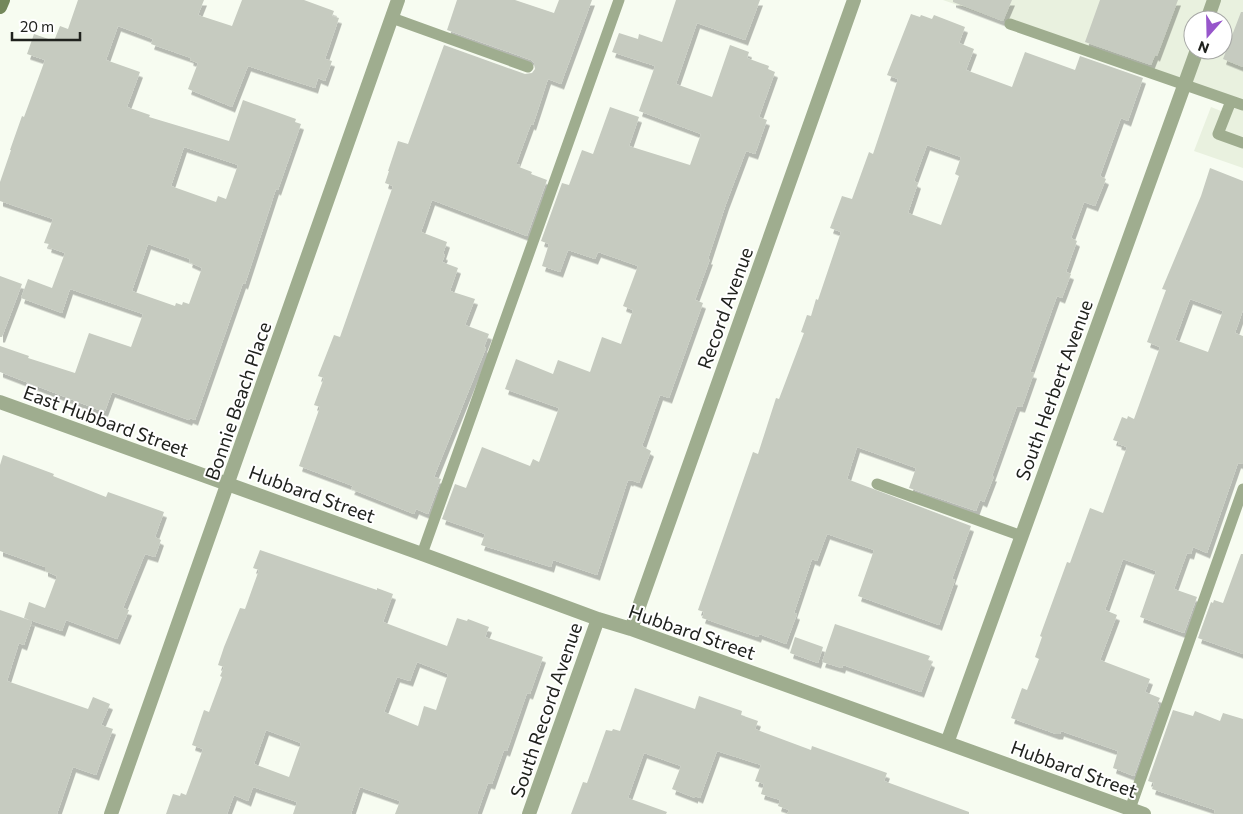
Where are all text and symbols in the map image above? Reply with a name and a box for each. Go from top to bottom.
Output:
scale bar [12,10,80,42]
north arrow [1183,10,1233,60]
text: 20 m [20,17,54,35]
text: N [1196,38,1211,57]
street label: Record Avenue [692,244,757,372]
street label: South Herbert Avenue [1010,296,1097,483]
street label: Bonnie Beach Place [200,319,275,483]
street label: East Hubbard Street [20,380,192,461]
street label: Hubbard Street [246,460,379,527]
street label: Hubbard Street [626,599,759,664]
street label: South Record Avenue [505,619,586,800]
street label: Hubbard Street [1008,735,1141,802]

